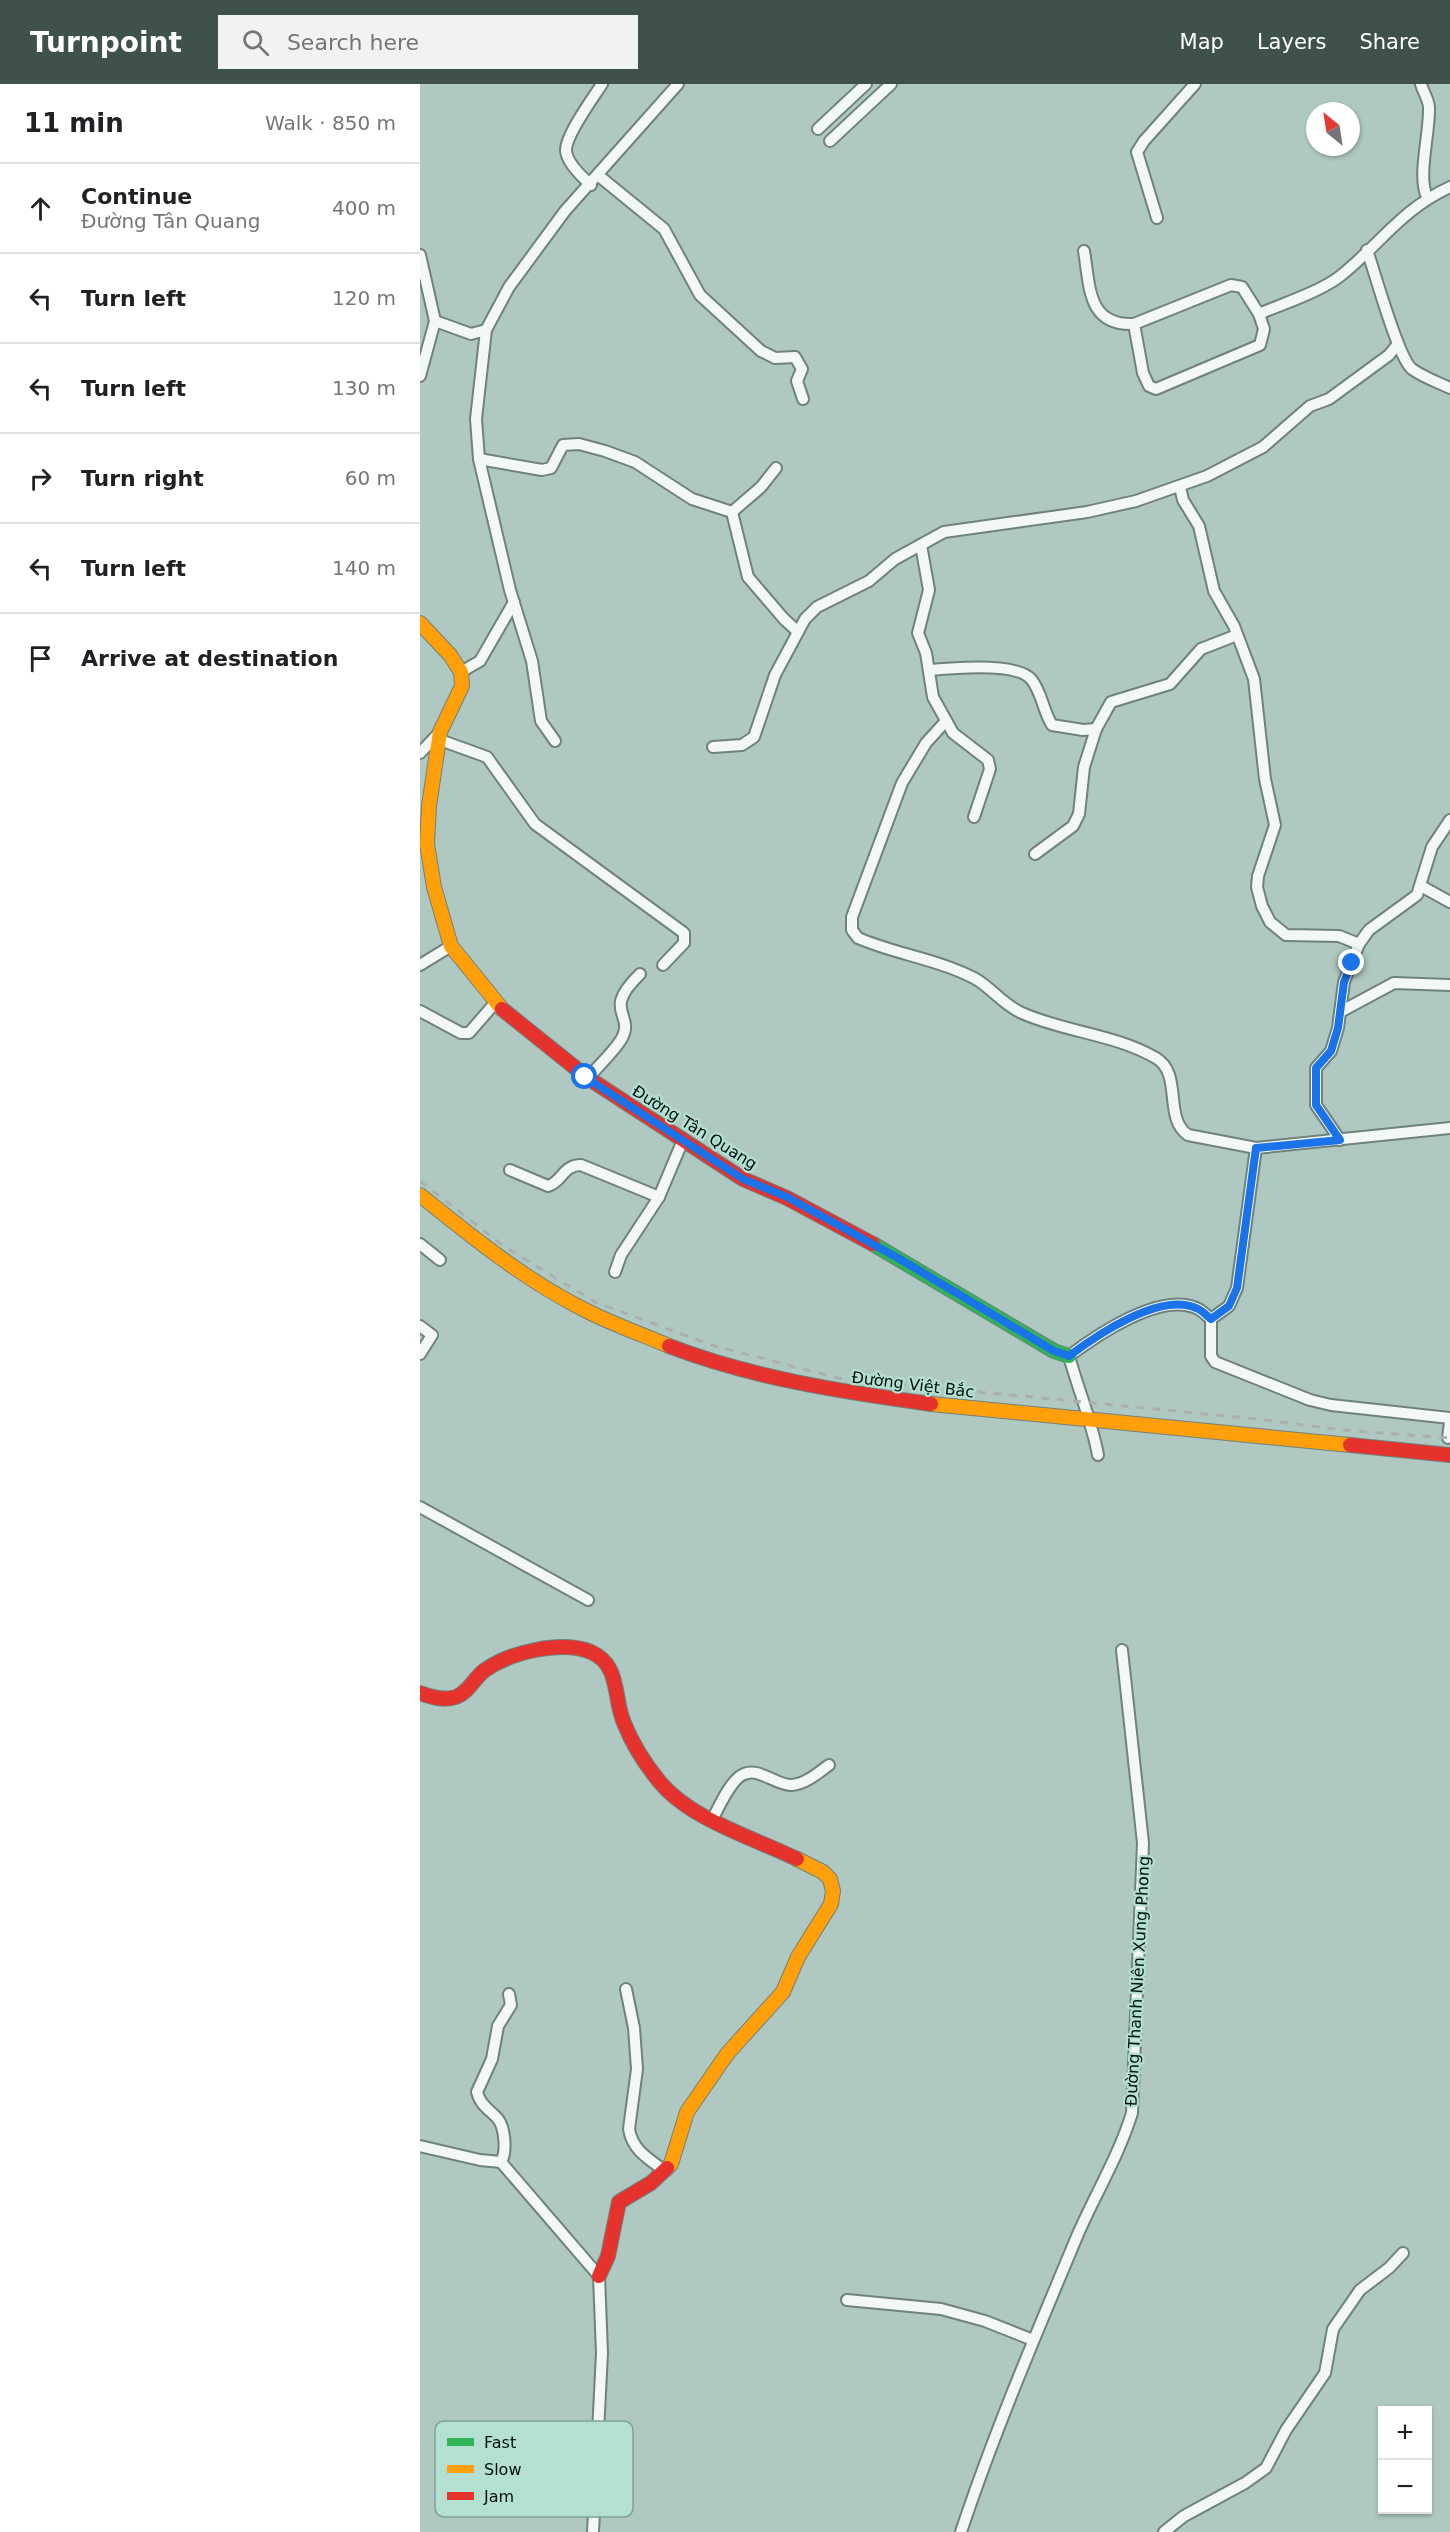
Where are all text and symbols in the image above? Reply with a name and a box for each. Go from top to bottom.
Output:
search box [218,15,638,69]
text: Turnpoint [30,26,182,59]
icon: search [239,26,272,59]
text: Search here [287,30,419,55]
text: Map [1180,30,1224,54]
text: Layers [1257,30,1326,54]
text: Share [1359,30,1420,54]
north arrow [1306,102,1360,156]
text: 11 min [24,108,124,138]
text: Walk · 850 m [265,111,396,135]
text: Continue [81,184,192,209]
icon: ahead [24,192,57,225]
text: 400 m [332,196,396,220]
text: Đường Tân Quang [81,209,260,233]
icon: left [24,282,57,315]
text: Turn left [81,286,186,311]
text: 120 m [332,286,396,310]
icon: left [24,372,57,405]
text: Turn left [81,376,186,401]
text: 130 m [332,376,396,400]
icon: right [24,462,57,495]
text: Turn right [81,466,204,491]
text: 60 m [345,466,396,490]
icon: left [24,552,57,585]
text: Turn left [81,556,186,581]
text: 140 m [332,556,396,580]
icon: arrive [24,642,57,675]
text: Arrive at destination [81,646,338,671]
route end [1338,949,1364,975]
route start [571,1063,597,1089]
street label: Đường Tân Quang [629,1081,761,1173]
street label: Đường Việt Bắc [850,1368,975,1401]
street label: Đường Thanh Niên Xung Phong [1121,1855,1154,2107]
map controls [1378,2406,1432,2514]
button: + [1378,2406,1432,2460]
legend [435,2421,633,2517]
text: Fast [484,2433,516,2452]
text: Slow [484,2460,521,2479]
button: − [1378,2460,1432,2514]
text: Jam [483,2487,514,2506]

